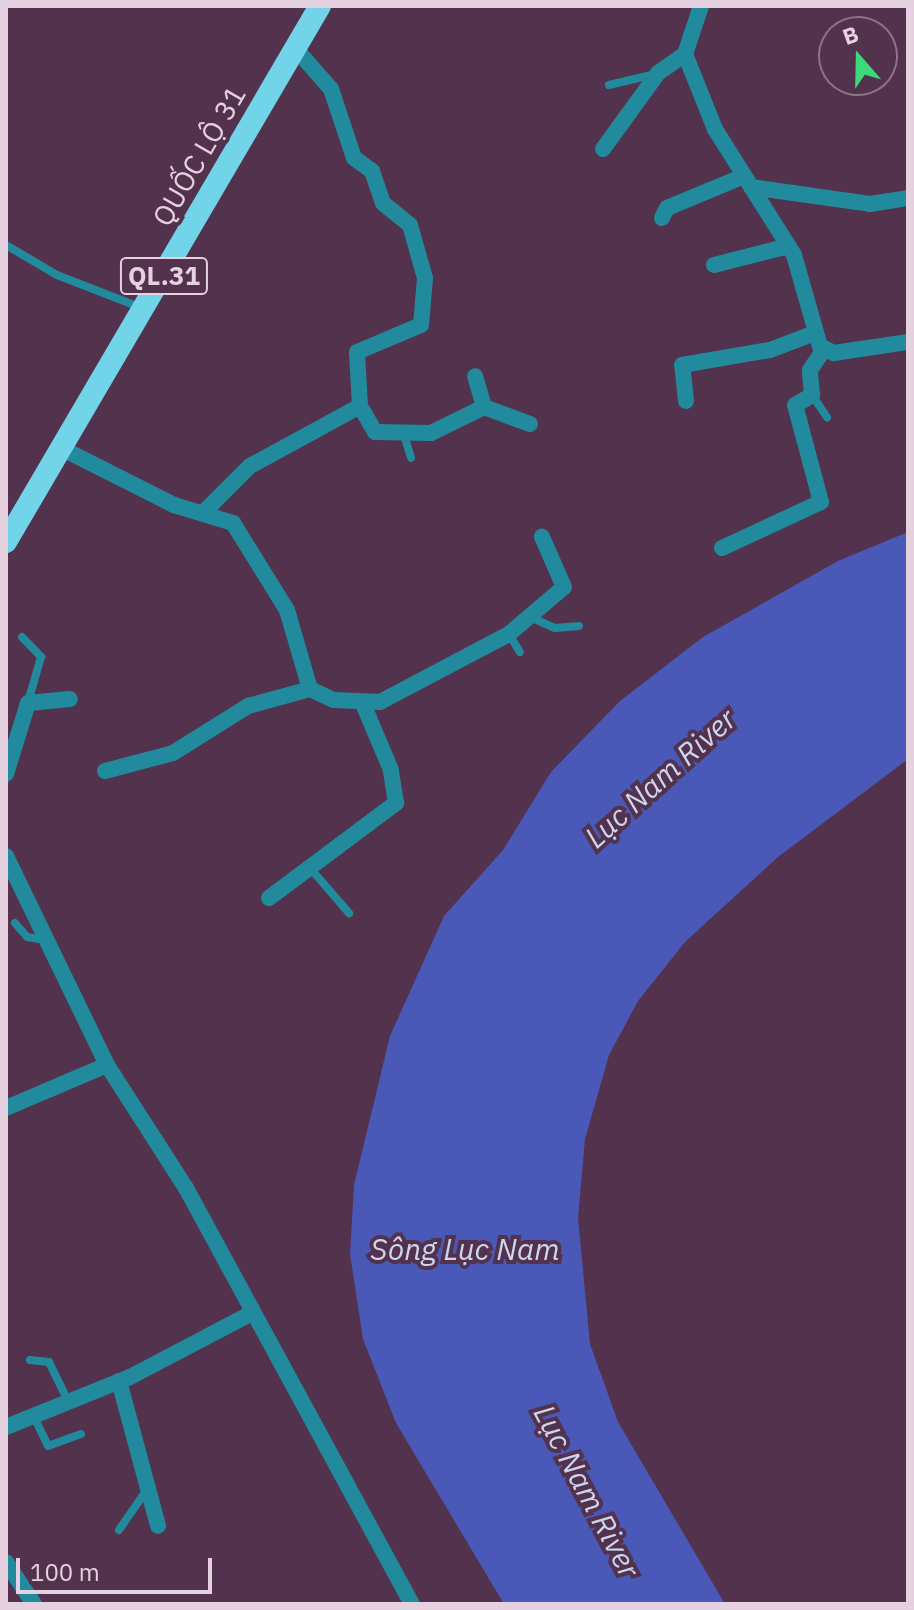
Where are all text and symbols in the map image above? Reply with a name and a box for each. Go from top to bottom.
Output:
north arrow [818,16,898,96]
text: B [838,19,862,51]
street label: QUỐC LỘ 31 [145,80,253,232]
road number: QL.31 [118,254,210,298]
water label: Lục Nam River [577,701,743,855]
water label: Sông Lục Nam [370,1231,560,1267]
water label: Lục Nam River [526,1398,648,1584]
scale bar [20,1542,216,1592]
text: 100 m [30,1556,100,1588]

